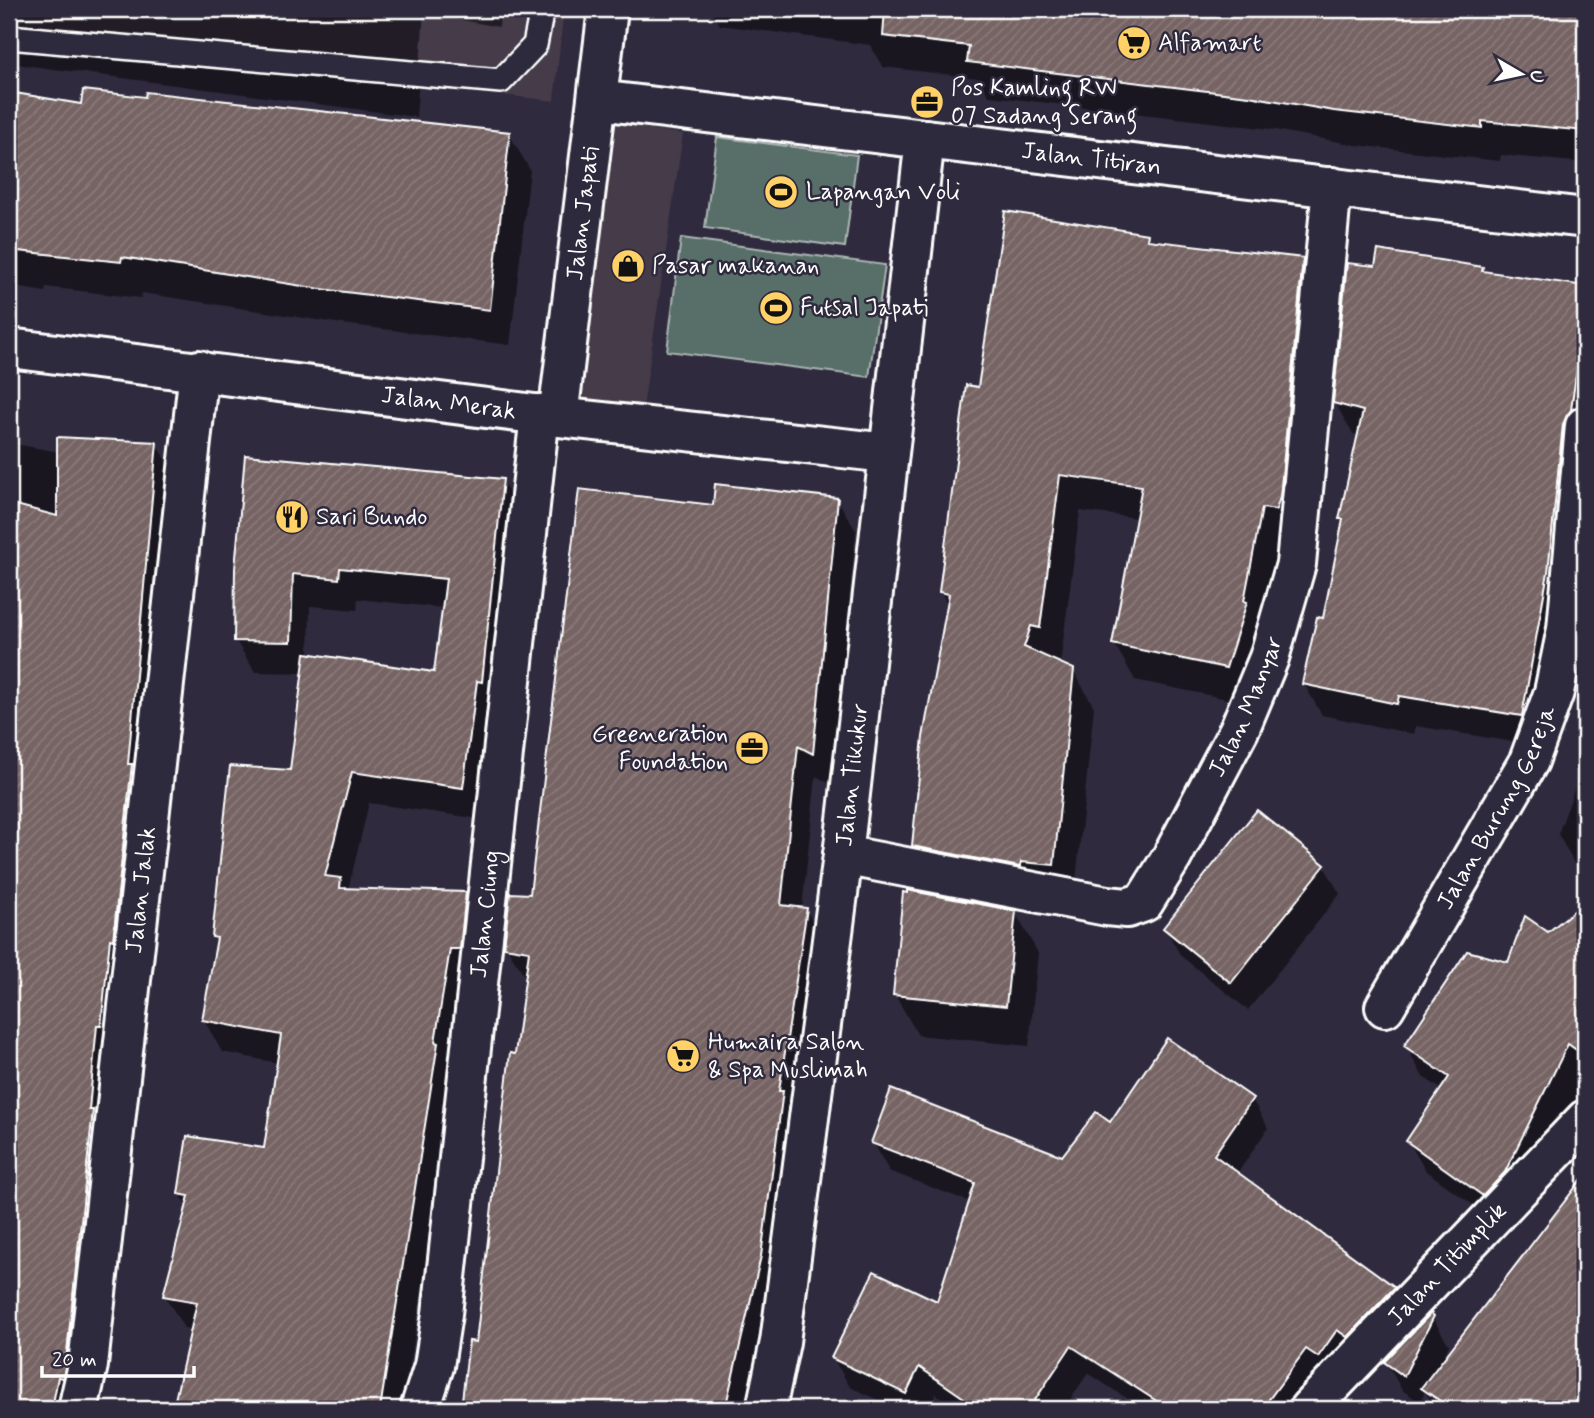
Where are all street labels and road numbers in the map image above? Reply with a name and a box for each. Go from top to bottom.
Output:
street label: Jalan Titiran [1020,135,1163,183]
street label: Jalan Japati [559,145,607,282]
street label: Jalan Merak [379,379,518,427]
street label: Jalan Manyar [1201,633,1290,782]
street label: Jalan Burung Gereja [1430,701,1563,915]
street label: Jalan Tikukur [829,702,876,848]
street label: Jalan Jalak [119,825,163,955]
street label: Jalan Ciung [463,849,510,980]
street label: Jalan Titimplik [1381,1196,1514,1333]

